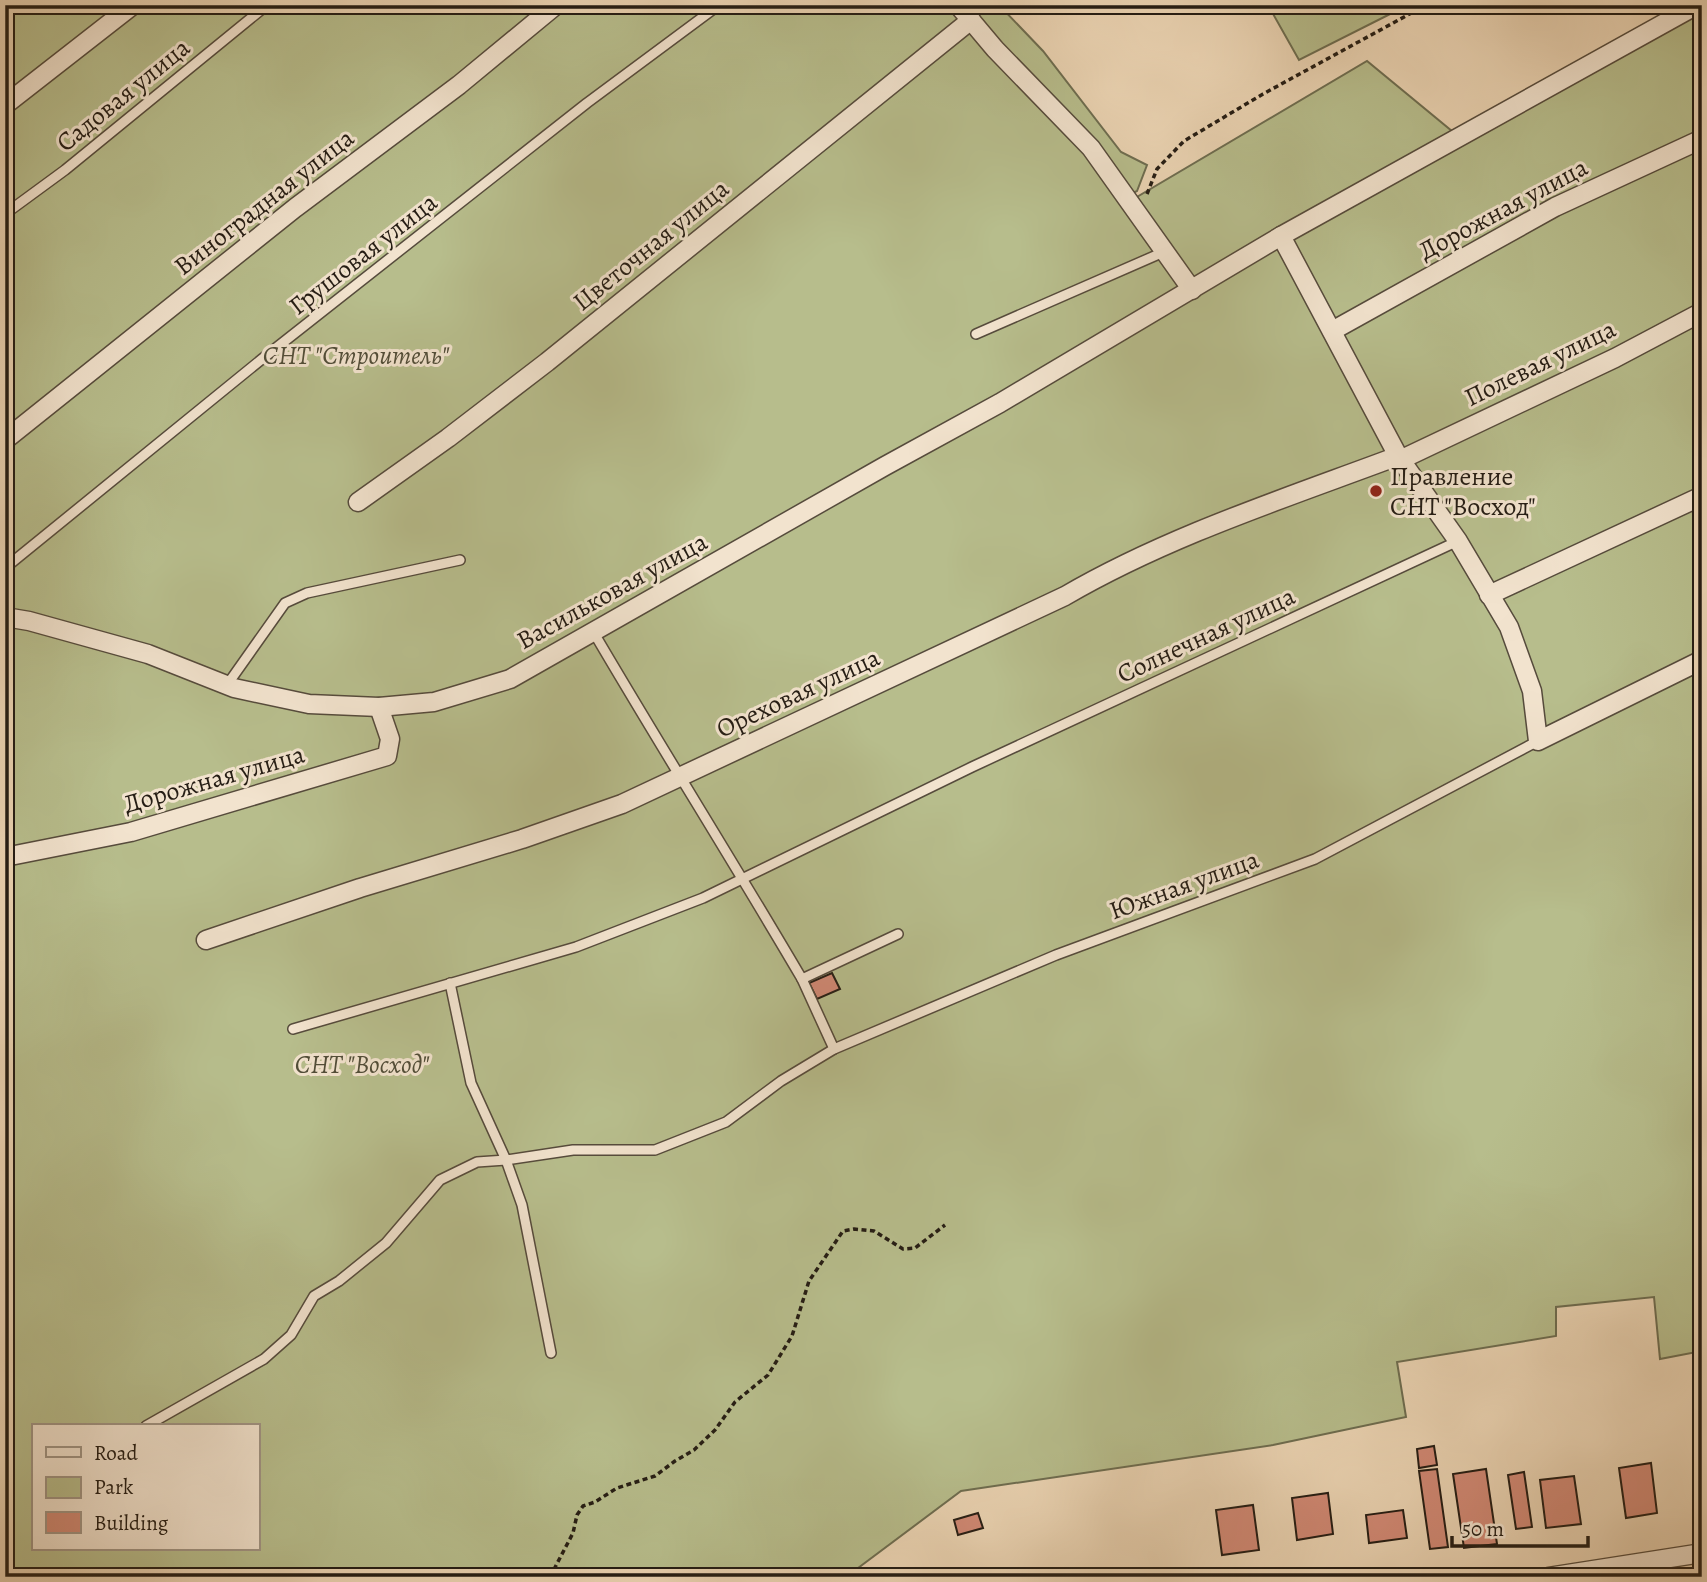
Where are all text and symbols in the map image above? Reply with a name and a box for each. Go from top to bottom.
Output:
street label: Садовая улица [49,30,197,160]
street label: Виноградная улица [167,121,361,283]
street label: Дорожная улица [1412,150,1594,268]
street label: Цветочная улица [566,171,736,319]
street label: Грушовая улица [281,185,445,323]
street label: Полевая улица [1458,311,1622,415]
park label: СНТ "Строитель" [263,338,450,373]
place label: Правление СНТ "Восход" [1390,459,1536,524]
marker: Правление СНТ "Восход" [1368,483,1384,499]
street label: Васильковая улица [510,524,714,658]
street label: Солнечная улица [1111,578,1301,692]
street label: Ореховая улица [710,640,886,746]
street label: Дорожная улица [119,736,309,822]
street label: Южная улица [1104,842,1264,928]
park label: СНТ "Восход" [295,1047,429,1082]
legend [32,1424,259,1550]
text: Road [94,1439,138,1467]
text: Park [94,1473,134,1501]
scale bar [1452,1505,1588,1549]
text: Building [94,1509,169,1537]
text: 50 m [1462,1515,1504,1543]

